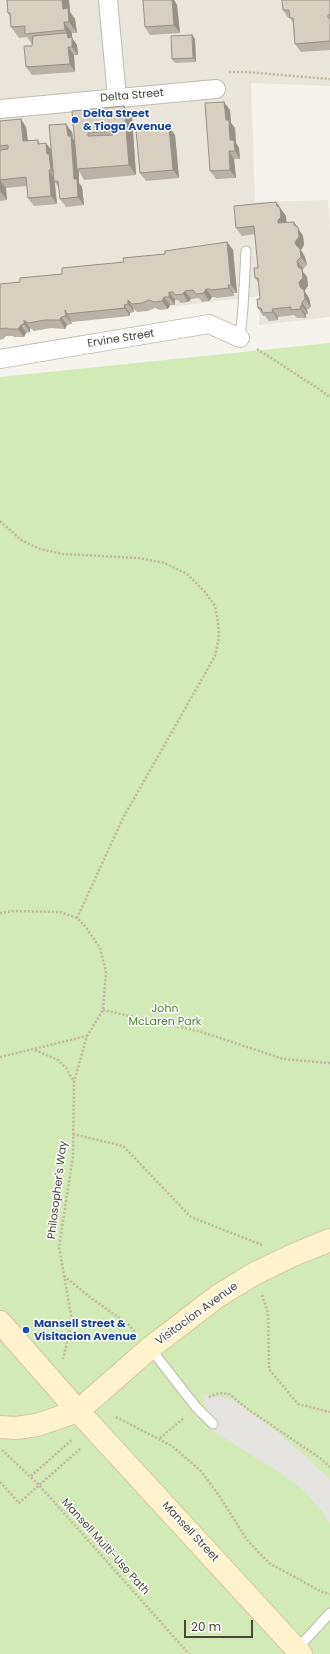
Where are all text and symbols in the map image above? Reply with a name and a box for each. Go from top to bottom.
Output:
street label: Delta Street [100,87,164,105]
place label: Delta Street & Tioga Avenue [83,107,172,133]
marker: Delta Street & Tioga Avenue [70,115,80,125]
street label: Ervine Street [87,327,155,351]
park label: John McLaren Park [129,1002,201,1028]
street label: Philosopher's Way [45,1140,71,1240]
street label: Visitacion Avenue [154,1280,240,1348]
place label: Mansell Street & Visitacion Avenue [34,1317,137,1343]
marker: Mansell Street & Visitacion Avenue [21,1325,31,1335]
street label: Mansell Multi-Use Path [58,1496,152,1598]
street label: Mansell Street [159,1499,221,1565]
scale bar [186,1612,255,1638]
text: 20 m [191,1618,221,1635]

